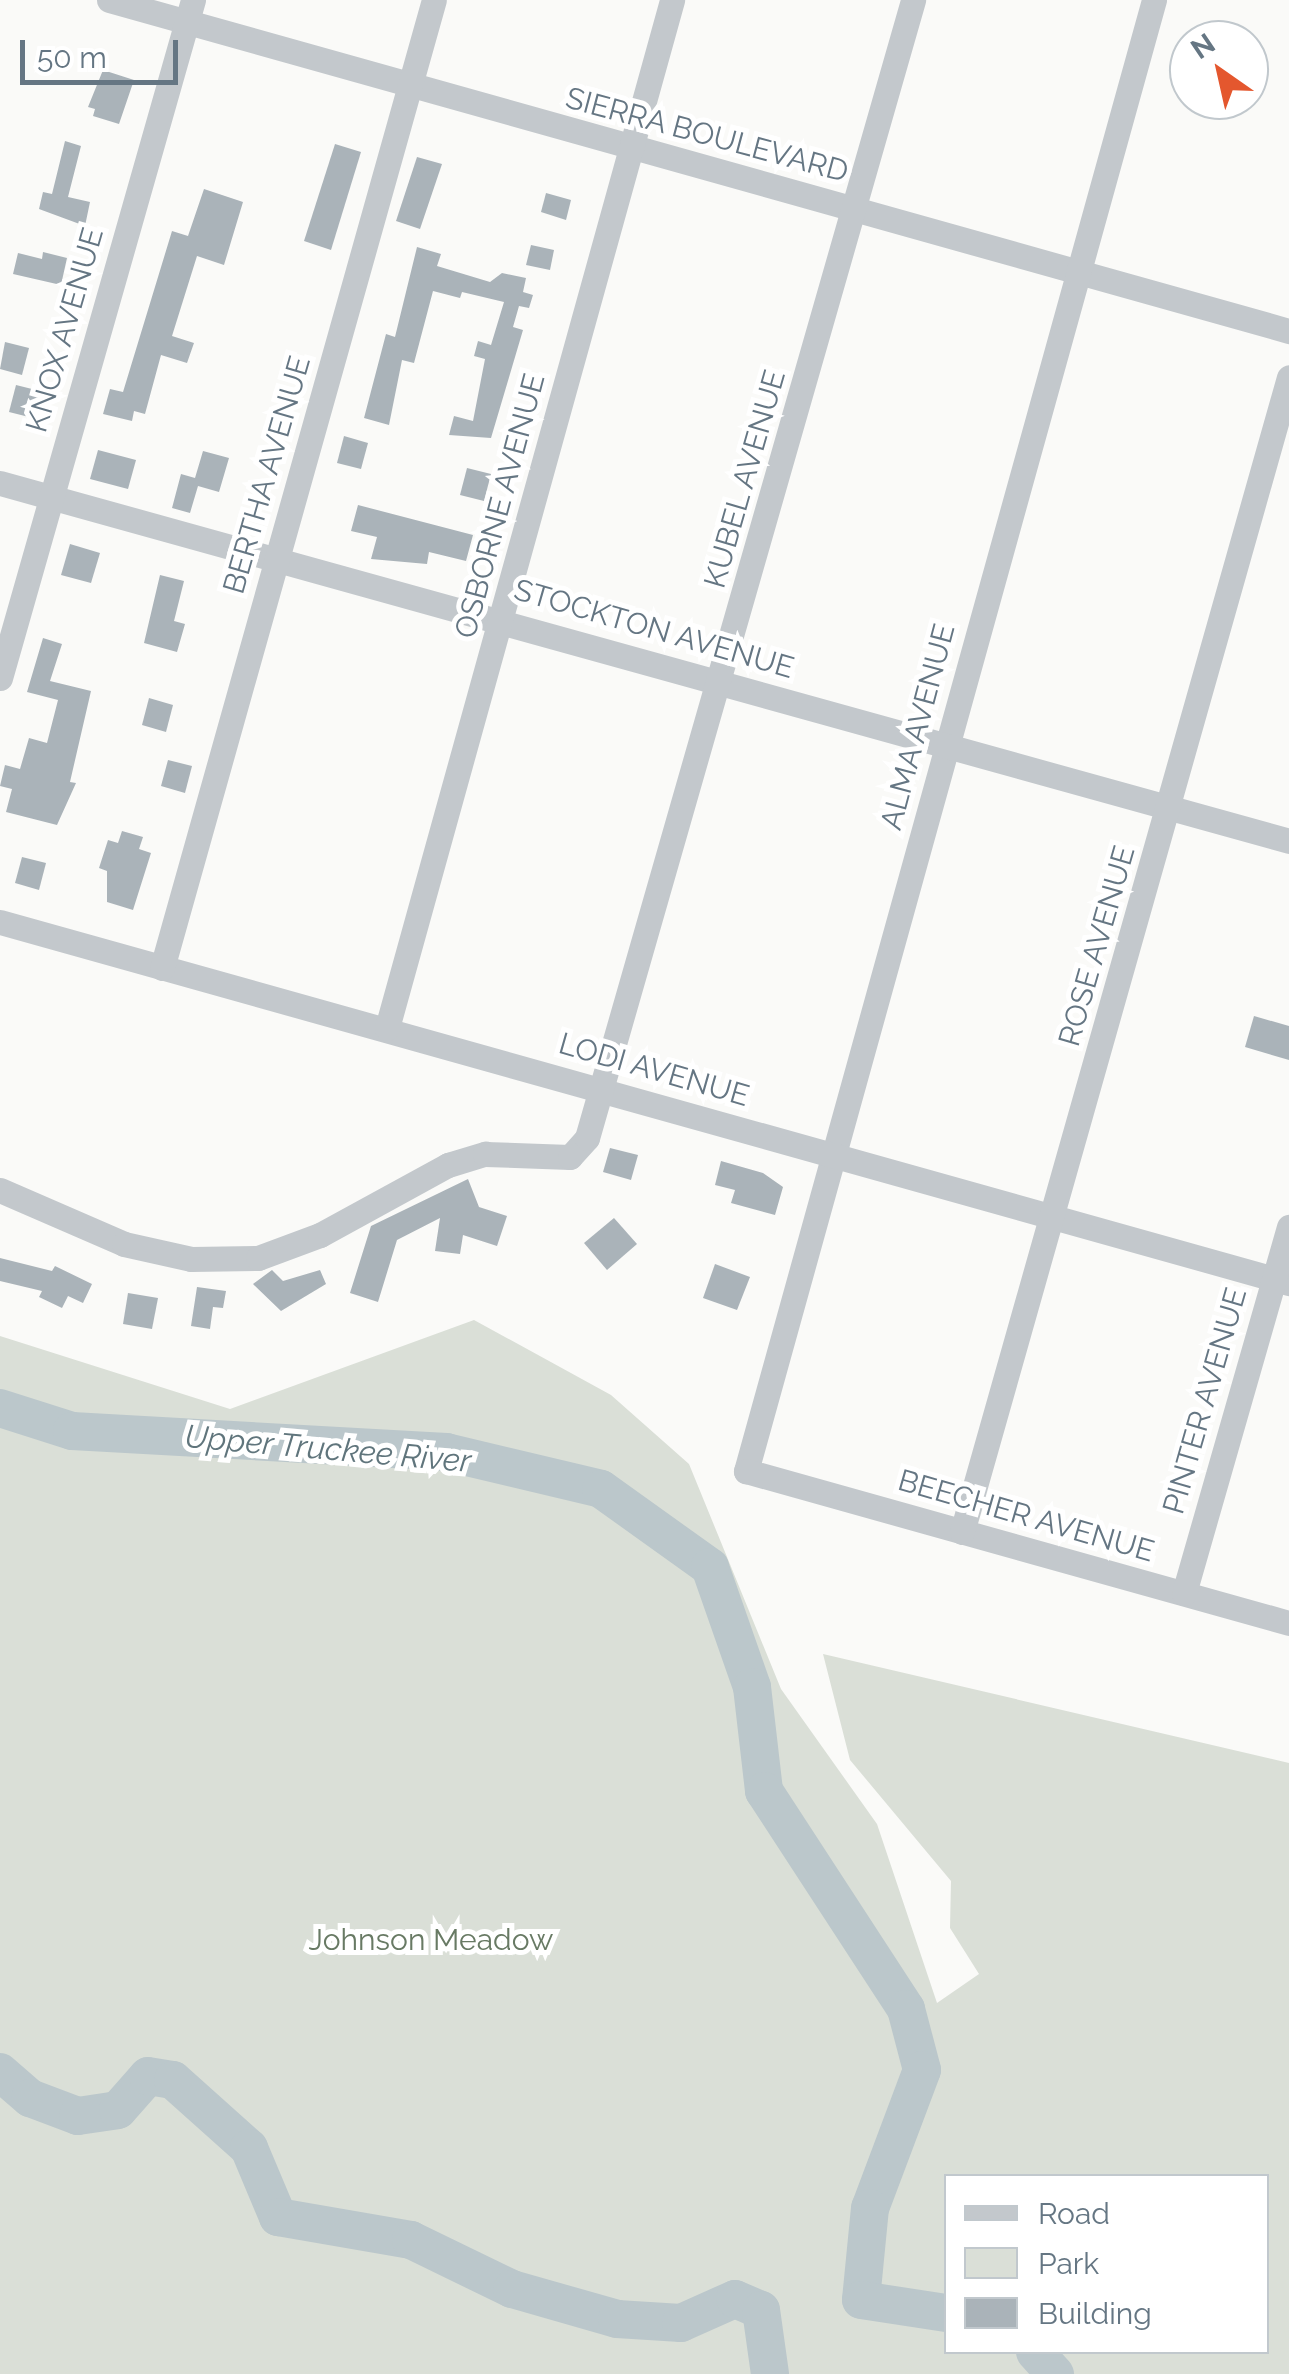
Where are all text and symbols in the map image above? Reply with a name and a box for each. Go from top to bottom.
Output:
scale bar [25,20,182,82]
north arrow [1169,20,1269,120]
text: N [1185,27,1221,66]
text: 50 m [37,40,107,75]
street label: SIERRA BOULEVARD [561,80,853,190]
street label: KNOX AVENUE [19,223,111,437]
street label: BERTHA AVENUE [216,351,318,599]
street label: KUBEL AVENUE [696,365,794,593]
street label: OSBORNE AVENUE [447,369,553,643]
street label: STOCKTON AVENUE [510,572,798,686]
street label: ALMA AVENUE [873,619,963,835]
street label: ROSE AVENUE [1051,841,1143,1051]
street label: LODI AVENUE [554,1026,754,1114]
street label: PINTER AVENUE [1155,1283,1255,1519]
water label: Upper Truckee River [183,1417,473,1481]
street label: BEECHER AVENUE [893,1462,1159,1570]
park label: Johnson Meadow [309,1922,553,1958]
legend [944,2174,1269,2354]
text: Road [1038,2196,1110,2231]
text: Park [1038,2246,1099,2281]
text: Building [1038,2296,1152,2331]

